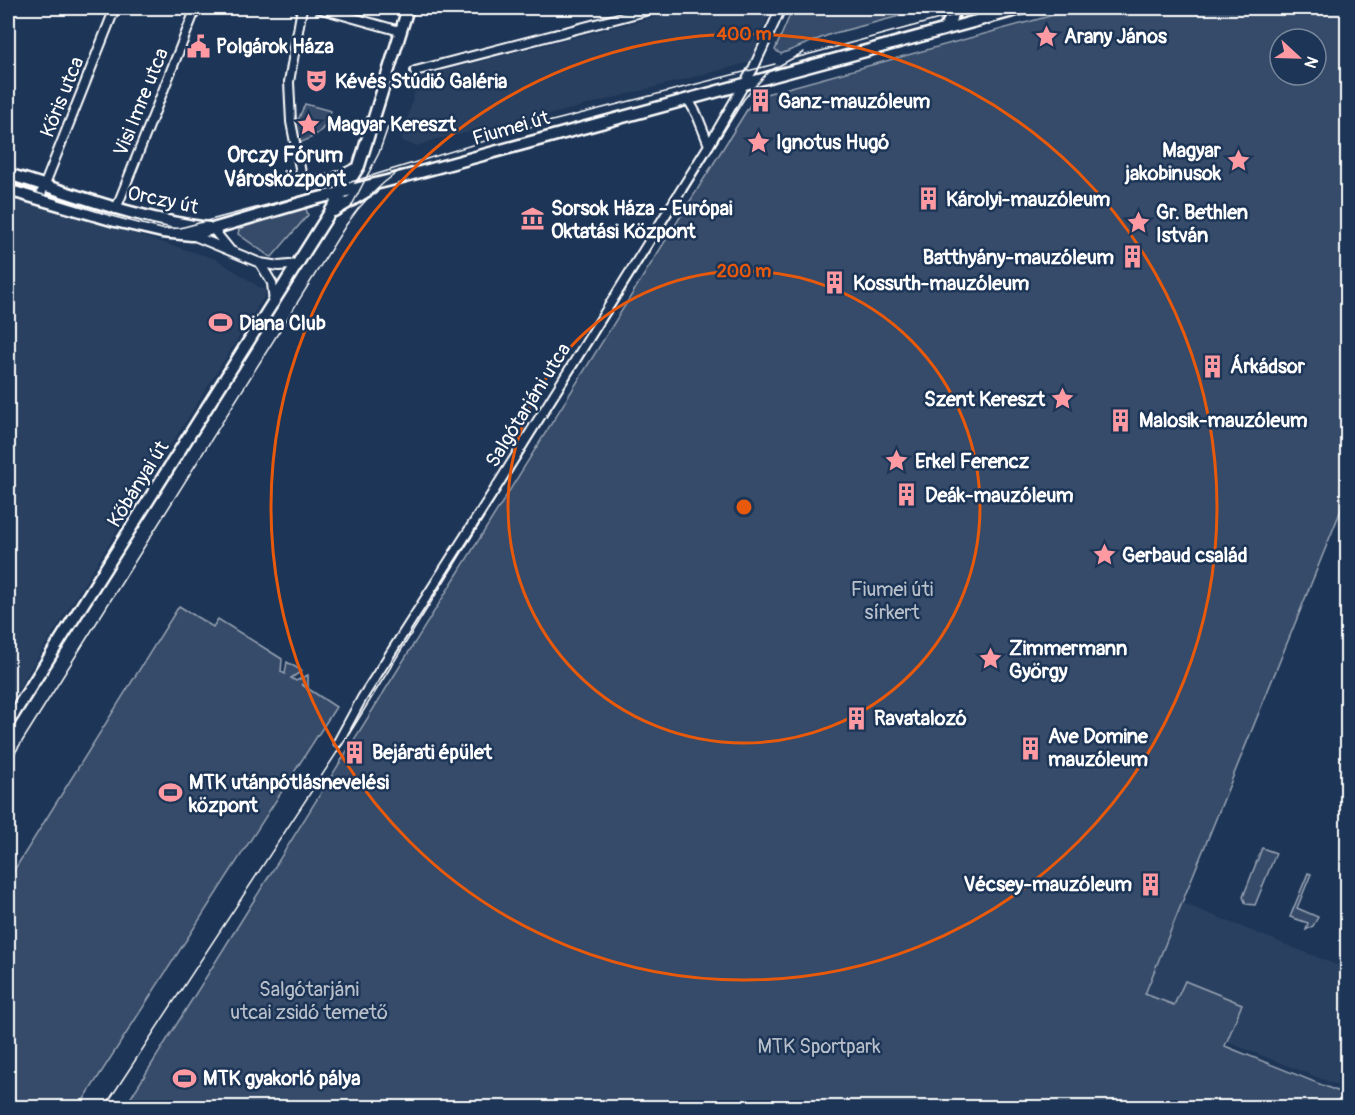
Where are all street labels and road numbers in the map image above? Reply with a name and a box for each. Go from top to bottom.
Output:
street label: Visi Imre utca [108,44,174,160]
street label: Kőris utca [35,53,89,141]
street label: Fiumei út [470,105,553,151]
street label: Orczy út [125,180,202,220]
street label: Salgótarjáni utca [480,338,576,472]
street label: Kőbányai út [102,435,175,532]

